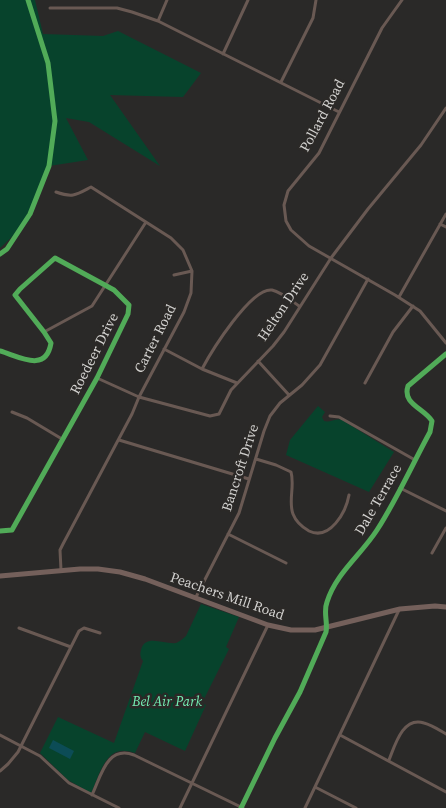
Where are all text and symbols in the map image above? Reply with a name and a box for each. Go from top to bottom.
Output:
street label: Pollard Road [297,77,349,155]
street label: Helton Drive [255,269,313,345]
street label: Carter Road [132,302,180,376]
street label: Roedeer Drive [67,311,123,397]
street label: Bancroft Drive [219,422,263,514]
street label: Dale Terrace [352,462,406,538]
street label: Peachers Mill Road [168,570,286,624]
park label: Bel Air Park [132,694,202,710]

